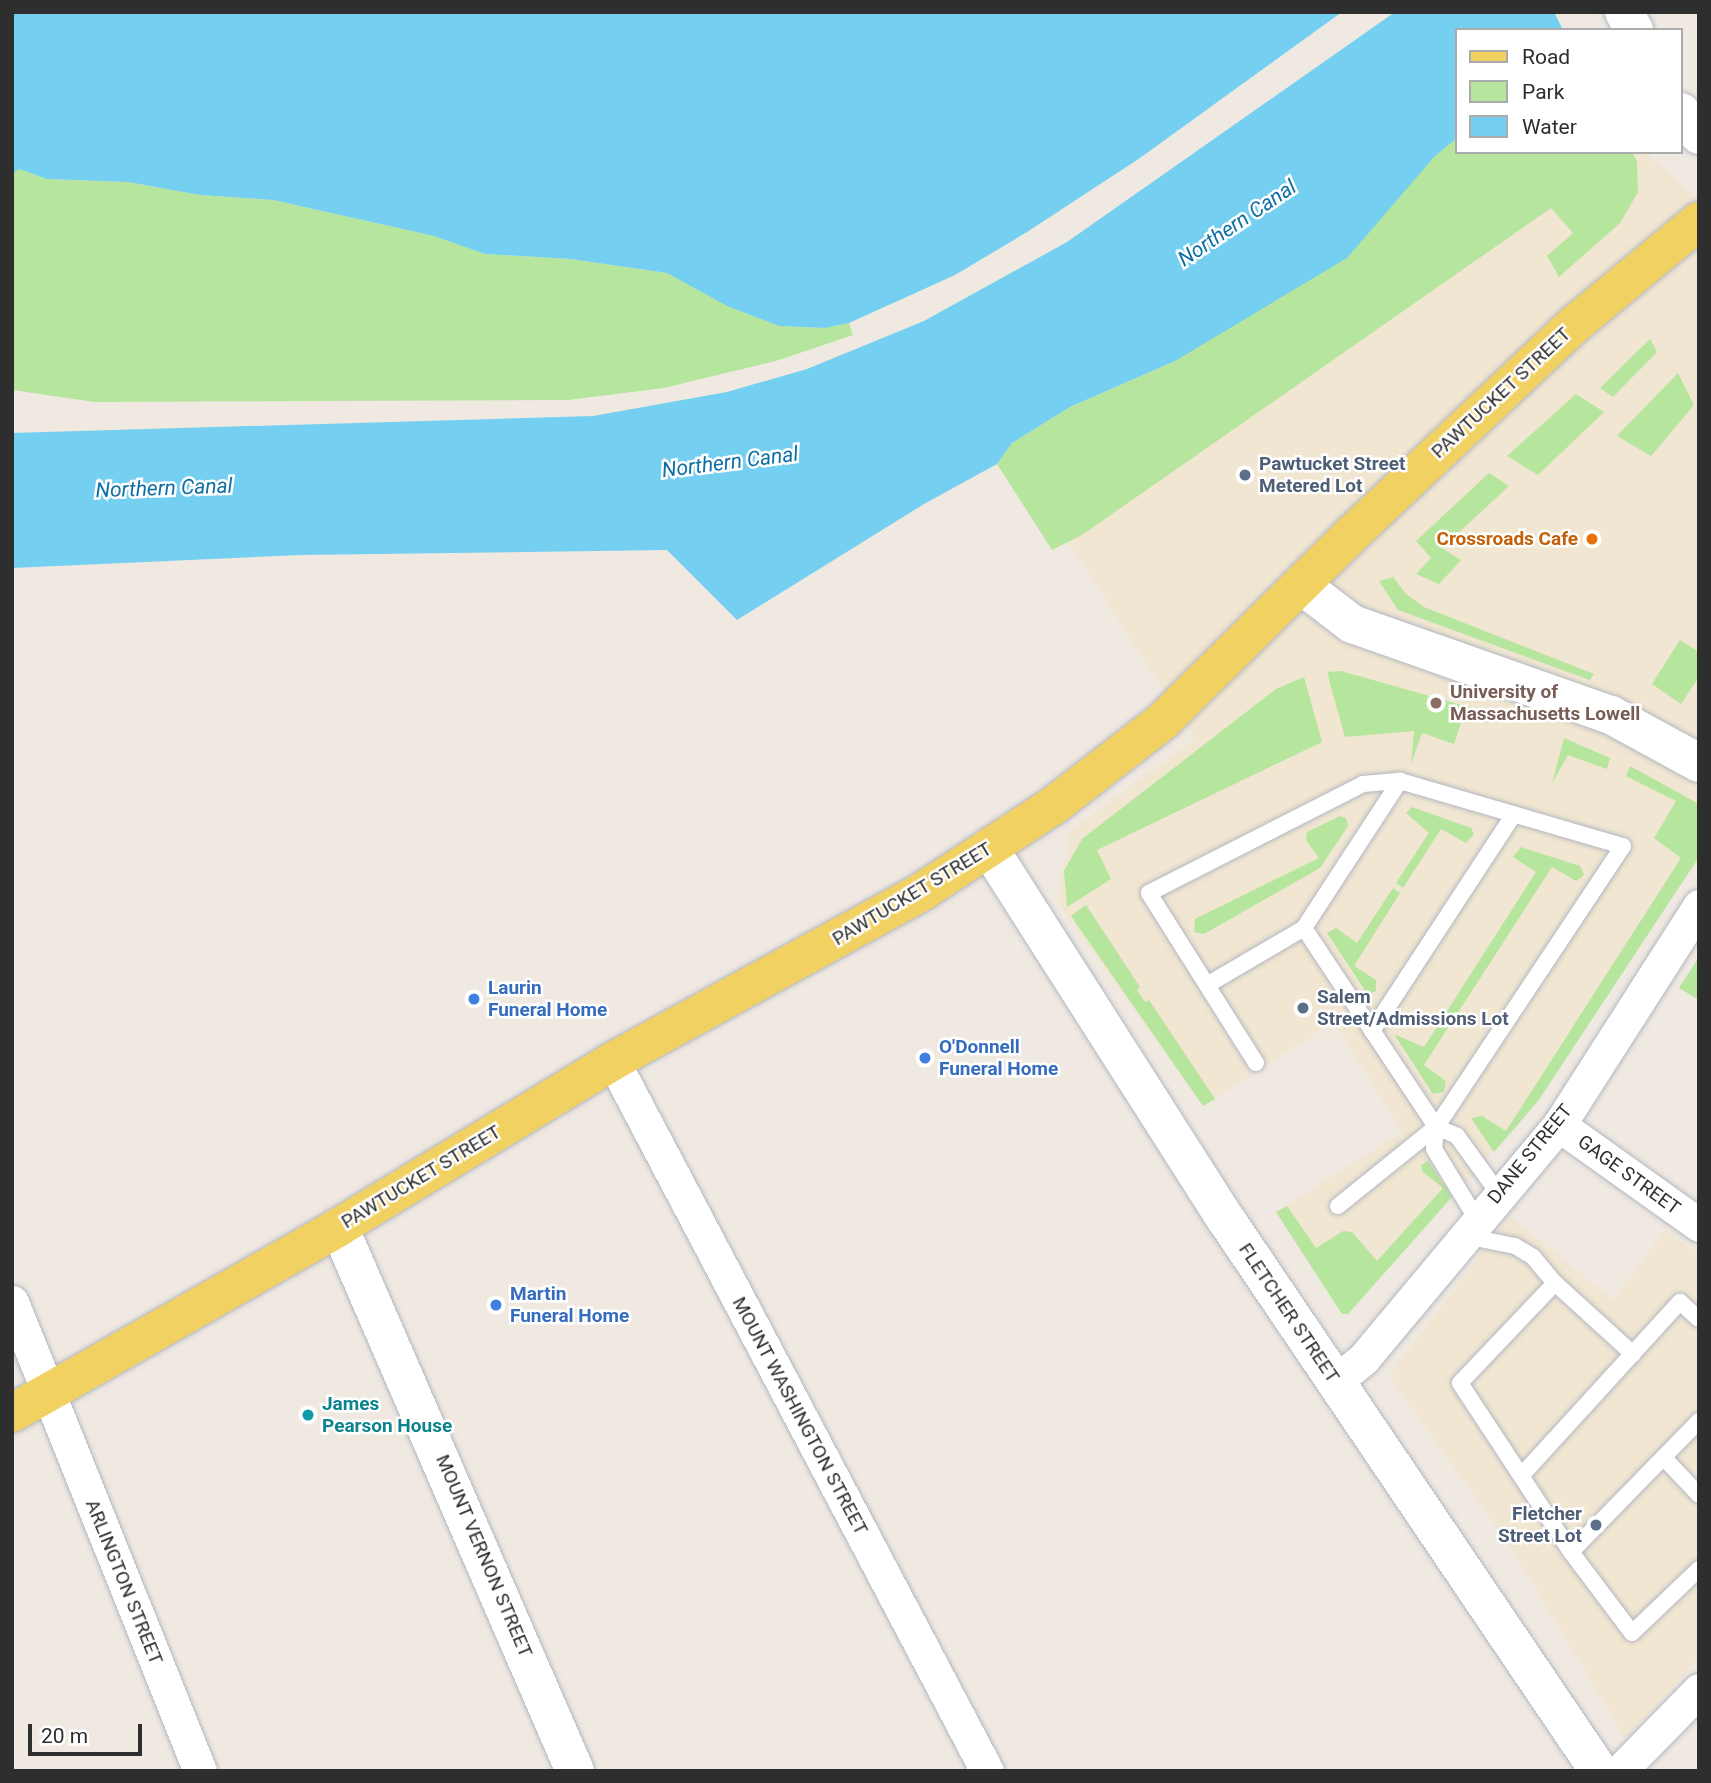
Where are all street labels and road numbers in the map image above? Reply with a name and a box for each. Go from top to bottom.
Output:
street label: PAWTUCKET STREET [1427,323,1575,463]
street label: PAWTUCKET STREET [828,837,996,951]
street label: DANE STREET [1483,1100,1577,1208]
street label: PAWTUCKET STREET [337,1120,505,1234]
street label: GAGE STREET [1573,1130,1685,1220]
street label: FLETCHER STREET [1234,1239,1344,1387]
street label: MOUNT WASHINGTON STREET [727,1293,873,1539]
street label: MOUNT VERNON STREET [431,1451,537,1661]
street label: ARLINGTON STREET [80,1496,168,1668]

